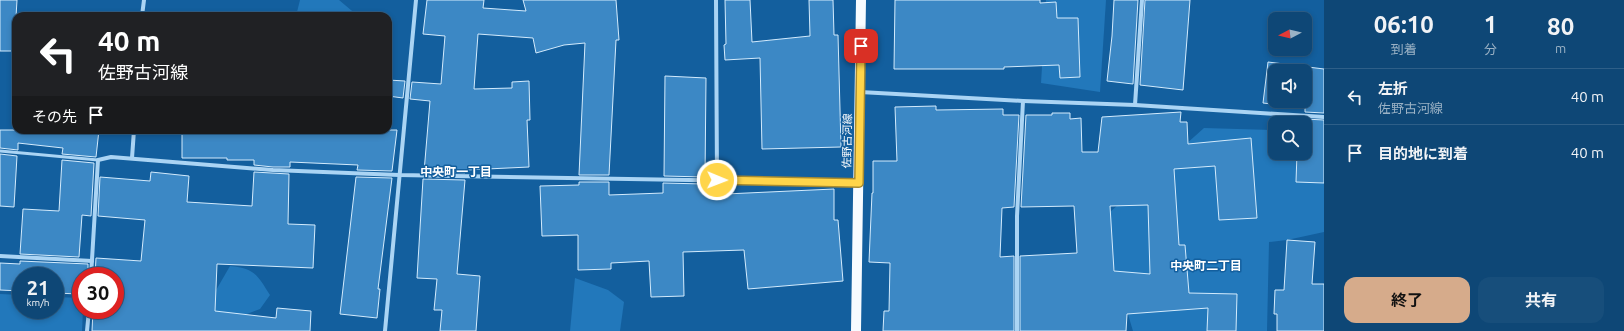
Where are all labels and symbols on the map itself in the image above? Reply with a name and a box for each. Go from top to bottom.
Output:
north arrow [1268,12,1312,56]
pin [844,29,878,63]
street label: 佐野古河線 [841,113,853,169]
position arrow [696,159,738,201]
district label: 中央町一丁目 [420,165,492,178]
district label: 中央町二丁目 [1170,259,1242,272]
speed limit sign: 30 [72,267,124,319]

